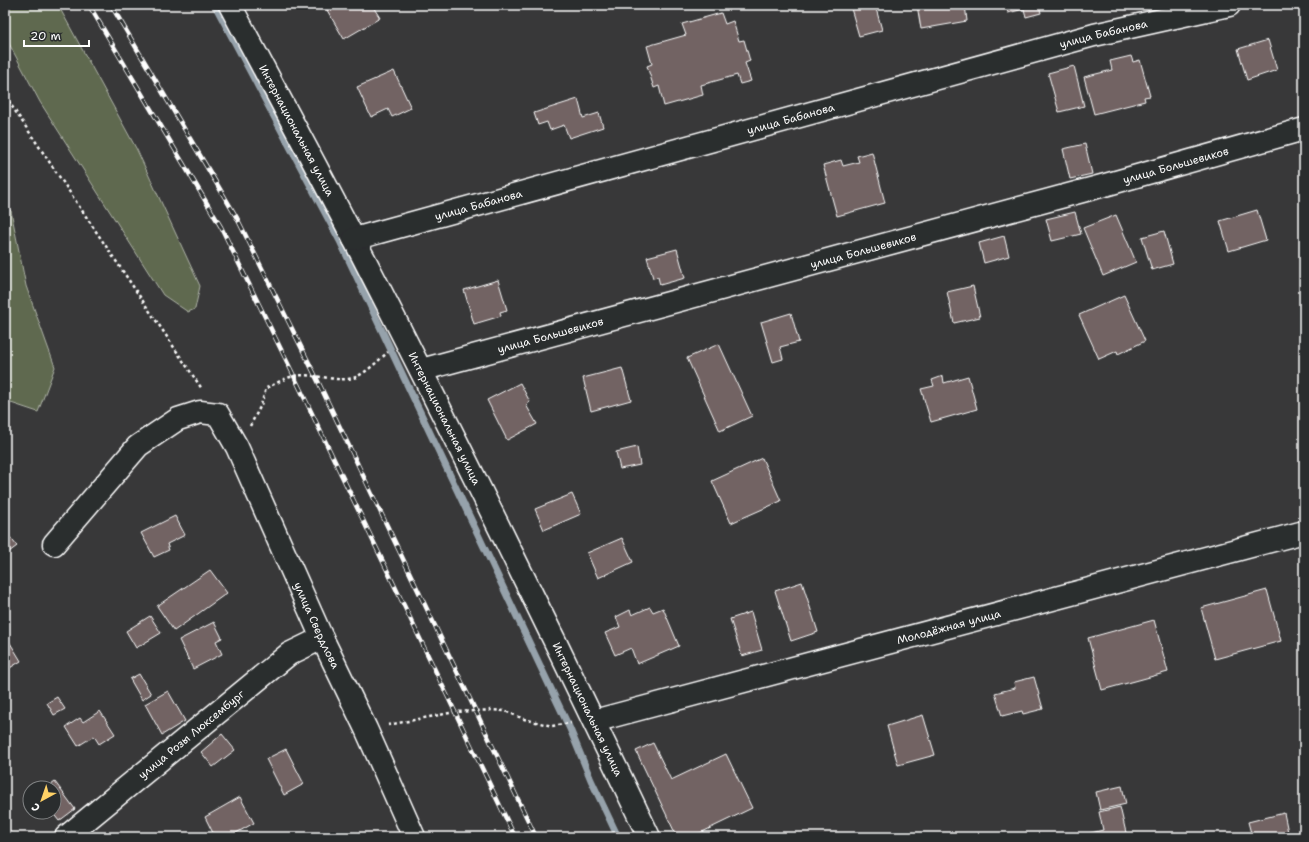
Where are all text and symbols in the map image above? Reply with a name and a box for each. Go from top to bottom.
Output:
street label: улица Бабанова [1058,16,1149,52]
scale bar [24,22,89,48]
text: 20 m [30,28,61,44]
street label: Интернациональная улица [256,62,338,199]
street label: улица Бабанова [745,99,836,138]
street label: улица Большевиков [1121,143,1231,187]
street label: улица Бабанова [433,185,524,224]
street label: улица Большевиков [808,229,918,272]
street label: улица Большевиков [496,313,605,357]
street label: Интернациональная улица [405,349,484,488]
street label: улица Свердлова [290,580,343,671]
street label: Молодёжная улица [895,606,1003,648]
street label: Интернациональная улица [549,640,626,779]
street label: улица Розы Люксембург [135,686,248,782]
north arrow [22,780,62,820]
text: С [28,799,43,815]

